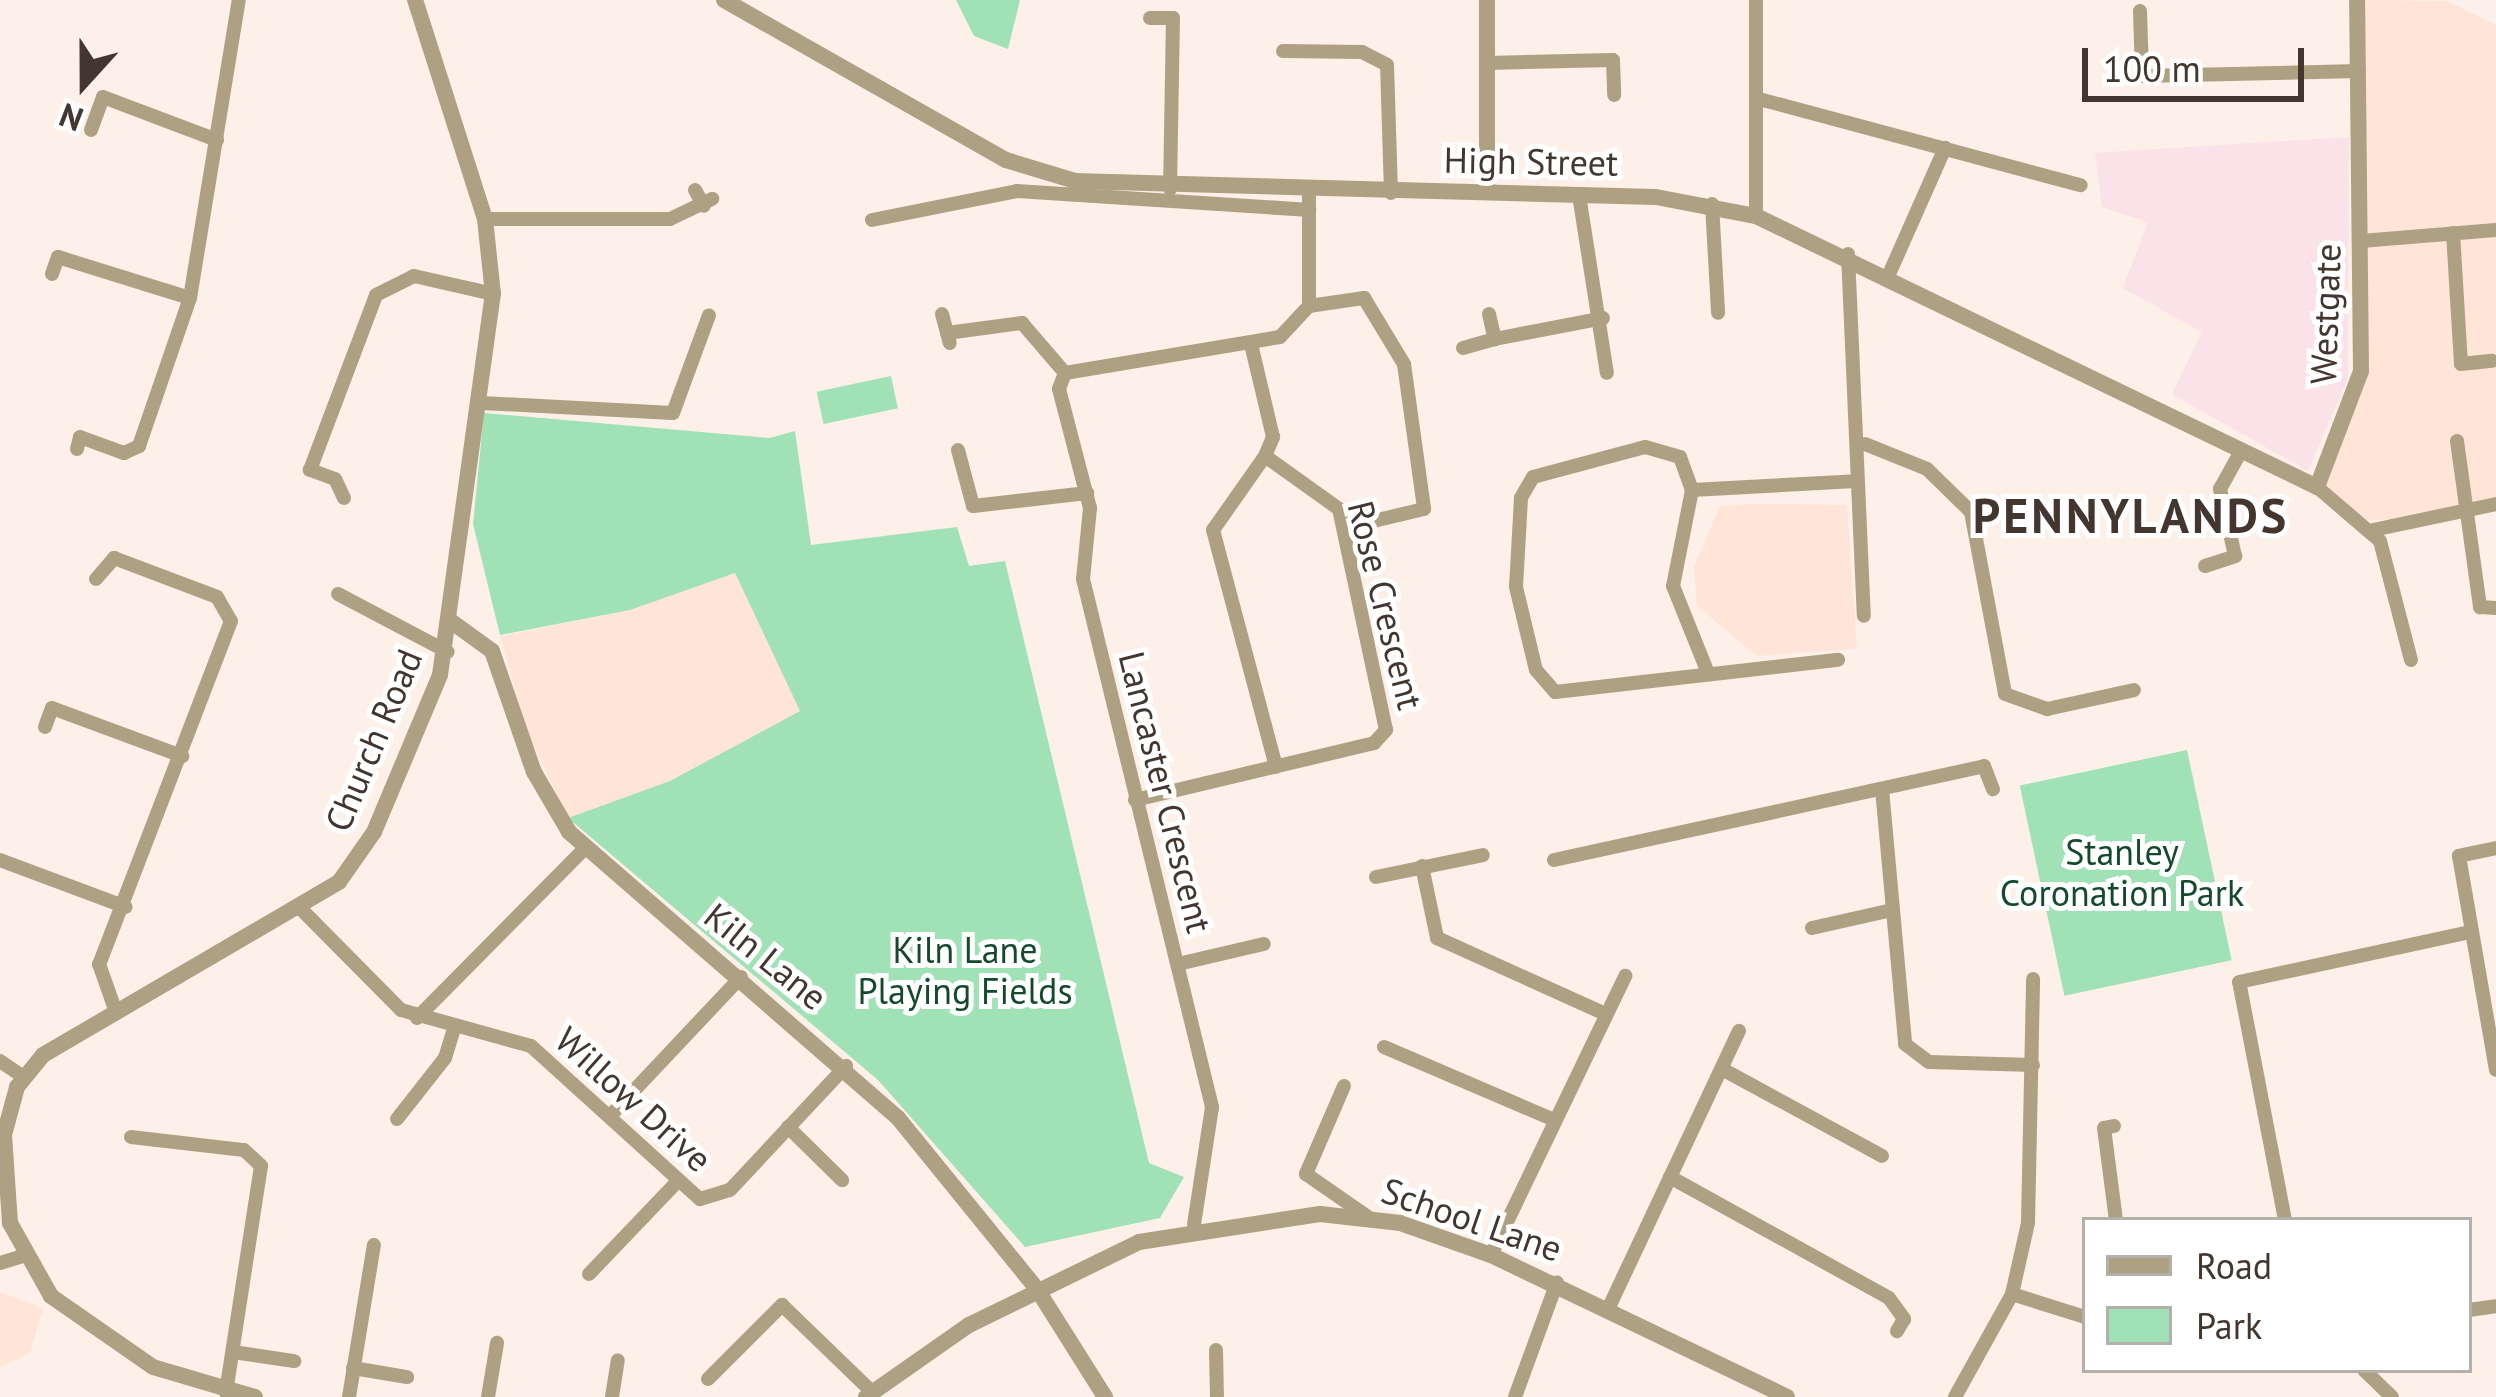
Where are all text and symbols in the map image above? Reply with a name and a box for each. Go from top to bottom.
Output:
north arrow [24,24,144,144]
scale bar [2088,24,2310,98]
text: 100 m [2103,45,2201,92]
text: N [53,94,89,142]
street label: High Street [1443,138,1619,184]
street label: Westgate [2301,243,2349,385]
district label: PENNYLANDS [1973,487,2289,545]
street label: Rose Crescent [1339,496,1433,714]
street label: Church Road [315,642,431,838]
street label: Lancaster Crescent [1110,647,1222,937]
park label: Stanley Coronation Park [2000,829,2244,914]
street label: Kiln Lane [696,894,836,1018]
park label: Kiln Lane Playing Fields [857,927,1073,1012]
street label: Willow Drive [547,1017,721,1181]
street label: School Lane [1376,1168,1568,1270]
legend [2082,1217,2472,1373]
text: Road [2196,1242,2272,1289]
text: Park [2196,1302,2262,1349]

